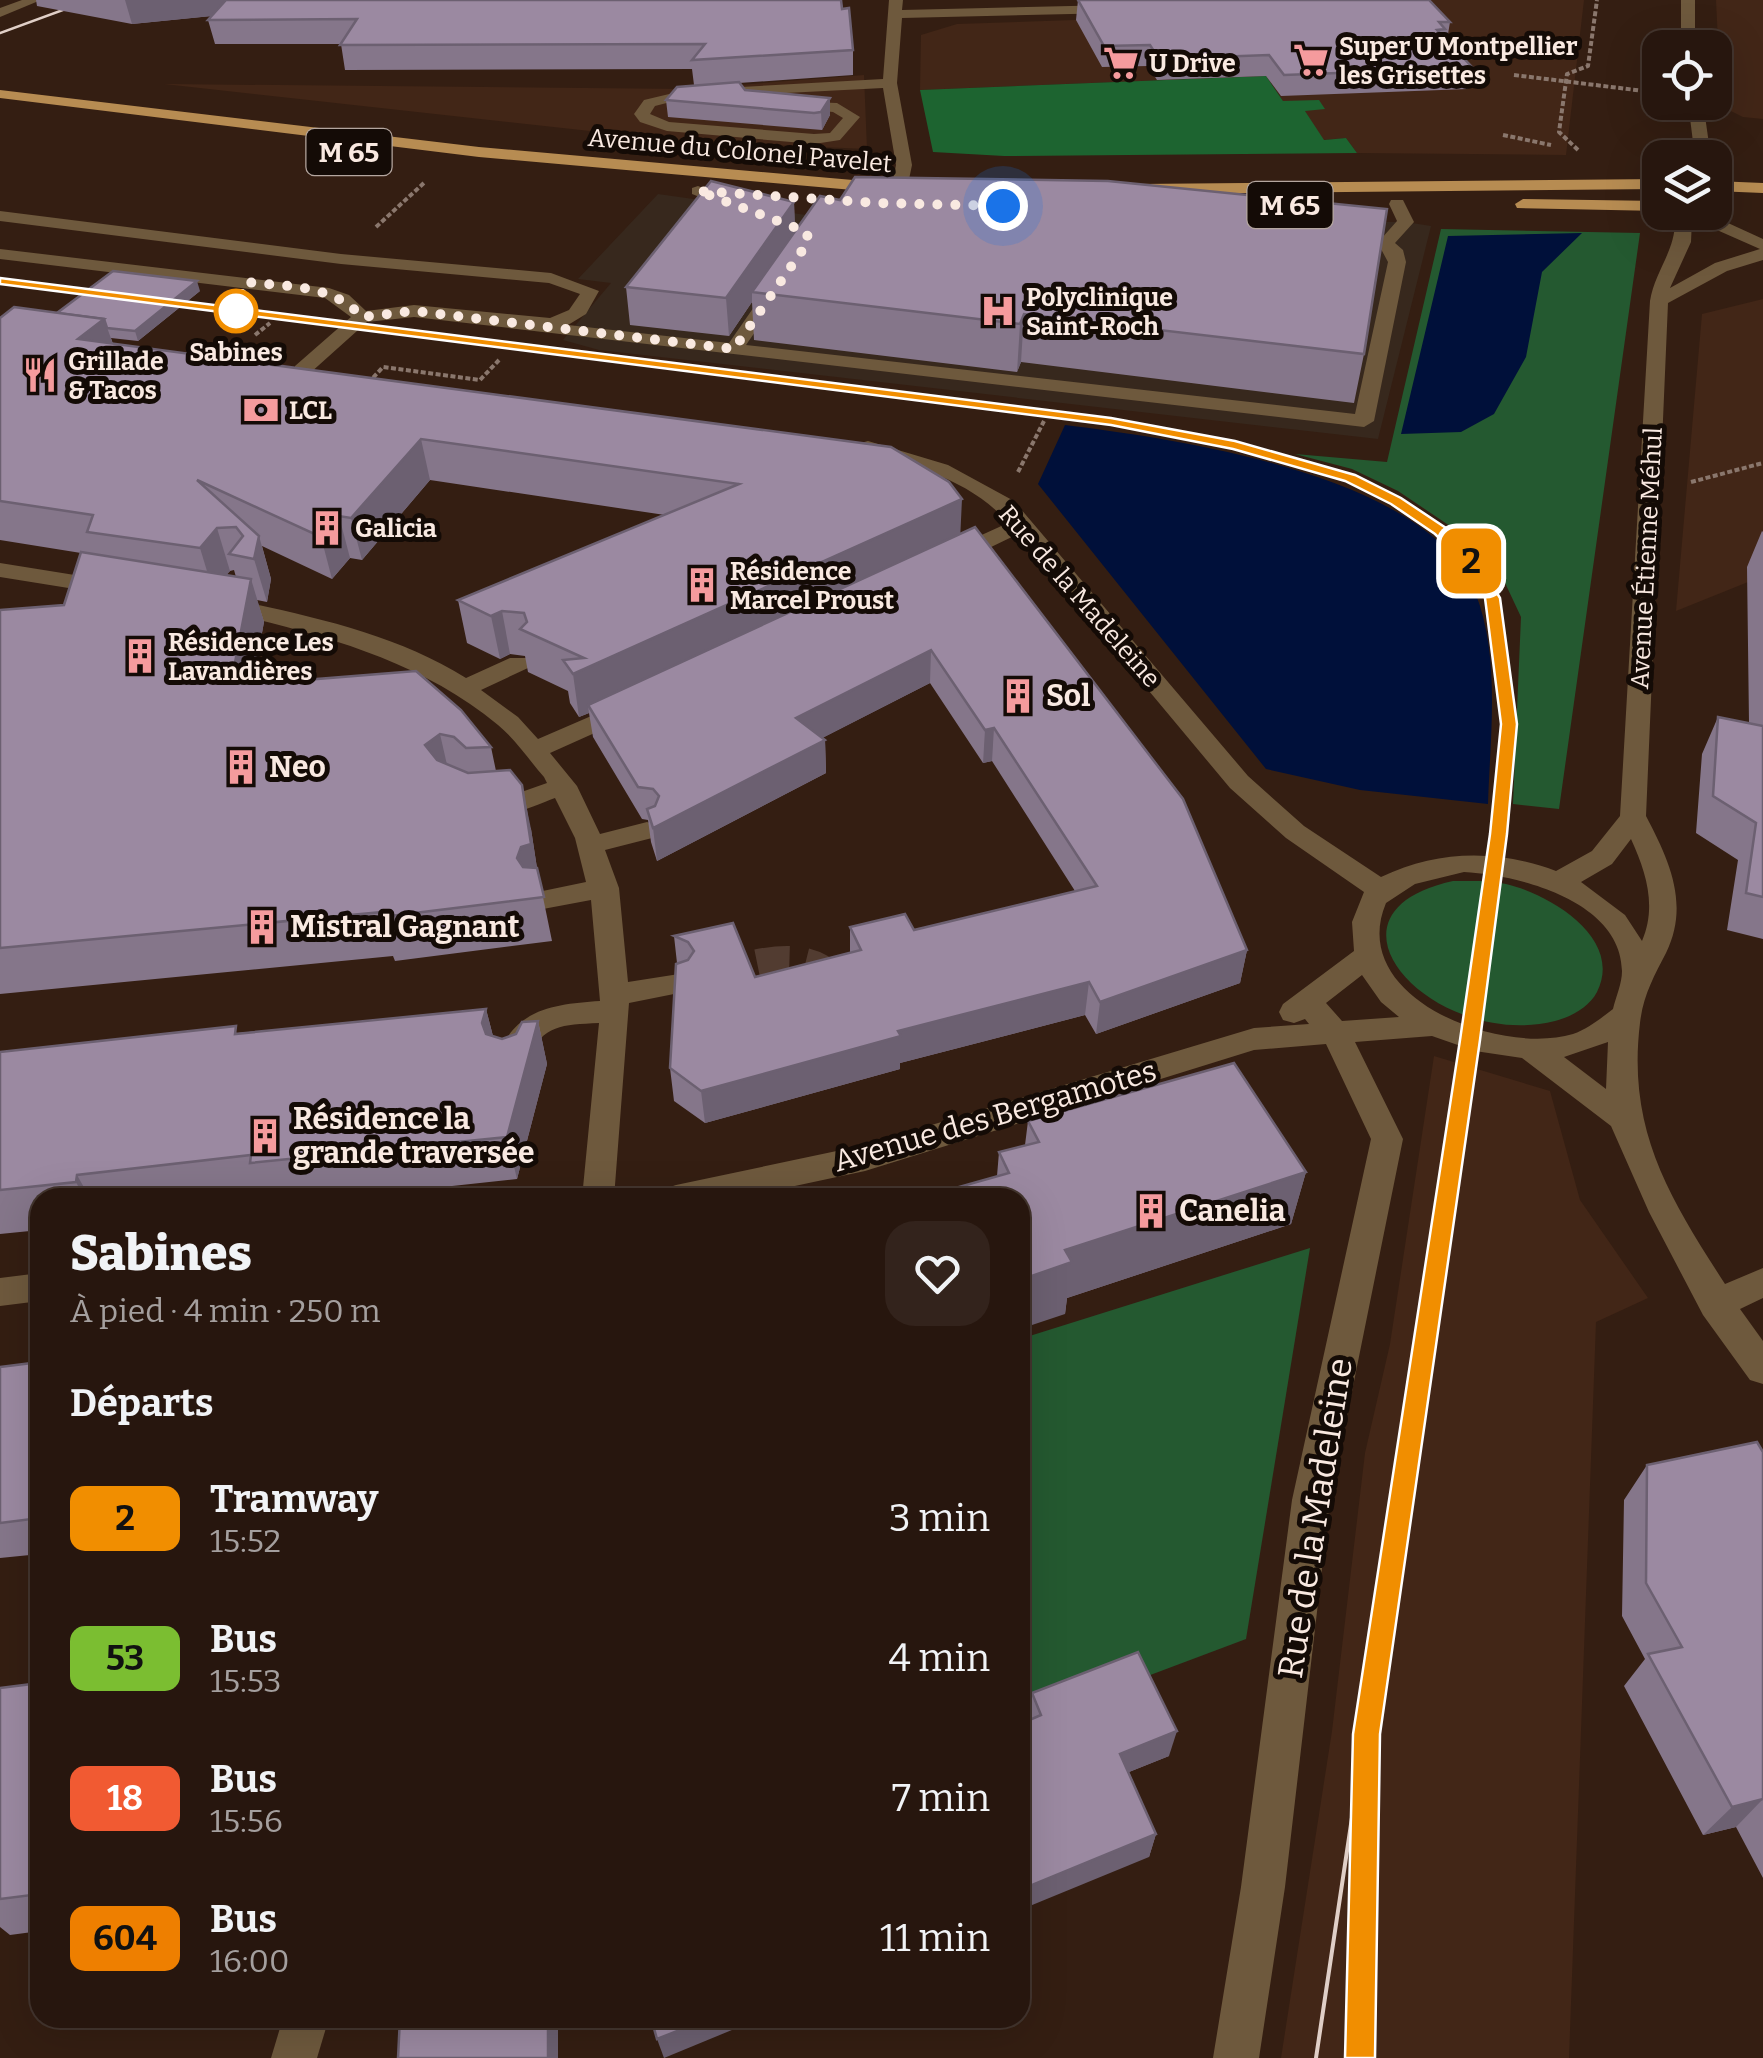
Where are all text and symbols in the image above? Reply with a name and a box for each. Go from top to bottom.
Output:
map controls [1642,30,1732,230]
button: locate [1642,30,1732,120]
place label: Super U Montpellier les Grisettes [1339,32,1578,91]
supermarket icon: Super U Montpellier les Grisettes [1292,41,1330,79]
supermarket icon: U Drive [1102,44,1140,82]
place label: U Drive [1149,49,1236,79]
street label: Avenue du Colonel Pavelet [587,123,893,179]
road number: M 65 [306,129,392,175]
button: layers [1642,140,1732,230]
your location [978,181,1028,231]
road number: M 65 [1248,182,1332,228]
place label: Polyclinique Saint-Roch [1026,283,1173,342]
marker: Sabines [215,290,257,332]
hospital icon: Polyclinique Saint-Roch [979,292,1017,330]
place label: Sabines [189,338,283,368]
place label: Grillade & Tacos [68,347,164,406]
restaurant icon: Grillade & Tacos [21,356,59,394]
bank icon: LCL [242,391,280,429]
place label: LCL [289,396,332,426]
street label: Avenue Étienne Méhul [1624,426,1669,690]
street label: Rue de la Madeleine [992,500,1166,694]
building icon: Galicia [308,509,346,547]
place label: Galicia [355,514,437,544]
line badge: 2 [1438,528,1504,594]
text: 2 [1461,540,1481,582]
place label: Résidence Marcel Proust [730,557,894,616]
building icon: Résidence Marcel Proust [683,566,721,604]
place label: Résidence Les Lavandières [168,628,334,687]
building icon: Résidence Les Lavandières [121,637,159,675]
building icon: Sol [999,677,1037,715]
place label: Sol [1046,678,1090,714]
building icon: Neo [222,748,260,786]
place label: Neo [269,749,326,785]
building icon: Mistral Gagnant [243,908,281,946]
place label: Mistral Gagnant [290,909,520,945]
street label: Avenue des Bergamotes [830,1053,1160,1179]
place label: Résidence la grande traversée [293,1101,535,1171]
building icon: Résidence la grande traversée [246,1117,284,1155]
building icon: Canelia [1132,1192,1170,1230]
place label: Canelia [1179,1193,1286,1229]
button: heart [885,1221,990,1326]
text: Sabines [70,1225,252,1283]
text: À pied · 4 min · 250 m [70,1292,381,1330]
street label: Rue de la Madeleine [1269,1355,1361,1681]
text: Départs [70,1380,213,1426]
text: Tramway [210,1476,378,1522]
text: 3 min [889,1495,990,1541]
text: 2 [115,1497,135,1539]
text: 15:52 [210,1522,281,1560]
text: Bus [210,1616,277,1662]
text: 4 min [889,1635,990,1681]
text: 53 [106,1637,144,1679]
text: 15:53 [210,1662,281,1700]
text: Bus [210,1756,277,1802]
text: 7 min [892,1775,990,1821]
text: 18 [107,1777,143,1819]
text: 15:56 [210,1802,283,1840]
text: Bus [210,1896,277,1942]
text: 11 min [880,1915,990,1961]
text: 604 [93,1917,157,1959]
text: 16:00 [210,1942,290,1980]

